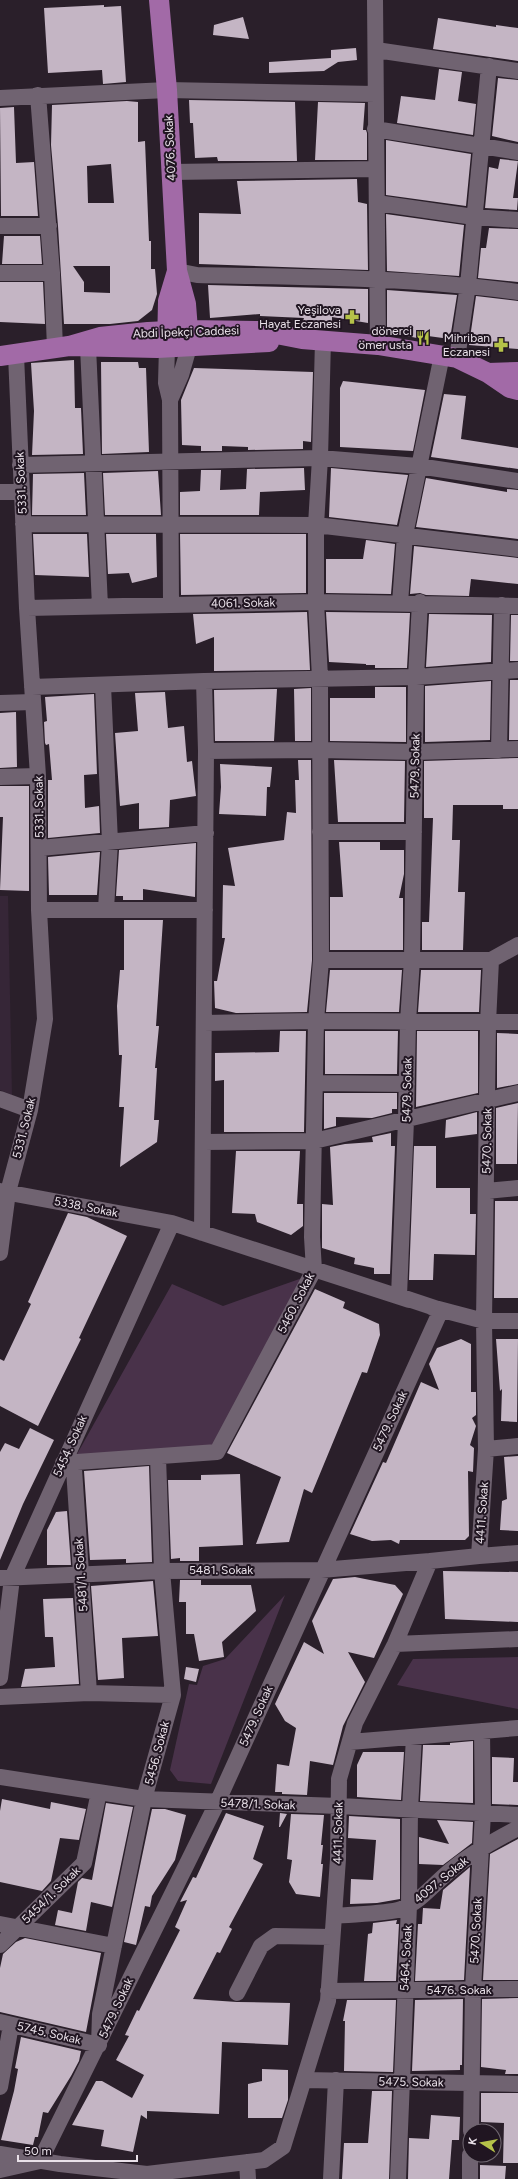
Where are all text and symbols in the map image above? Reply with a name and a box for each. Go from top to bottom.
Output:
street label: 4076. Sokak [161,115,179,181]
place label: Yeşilova Hayat Eczanesi [259,303,341,331]
pharmacy icon: Yeşilova Hayat Eczanesi [344,309,360,325]
street label: Abdi İpekçi Caddesi [133,323,239,341]
place label: dönerci ömer usta [358,324,412,352]
restaurant icon: dönerci ömer usta [415,330,431,346]
place label: Mihriban Eczanesi [443,331,490,359]
pharmacy icon: Mihriban Eczanesi [493,337,509,353]
street label: 5331. Sokak [12,451,30,514]
street label: 4061. Sokak [211,595,275,611]
street label: 5479. Sokak [407,733,423,799]
street label: 5331. Sokak [31,776,47,838]
street label: 5479. Sokak [399,1057,415,1123]
street label: 5331. Sokak [10,1096,38,1160]
street label: 5470. Sokak [479,1108,495,1174]
street label: 5338. Sokak [53,1194,119,1220]
street label: 5460. Sokak [275,1270,317,1336]
street label: 5479. Sokak [370,1388,410,1453]
street label: 5454. Sokak [50,1413,90,1479]
street label: 4411. Sokak [473,1481,491,1545]
street label: 5481/1. Sokak [71,1538,91,1612]
street label: 5481. Sokak [189,1563,253,1577]
street label: 5479. Sokak [236,1683,276,1749]
street label: 5456. Sokak [142,1719,172,1786]
street label: 5478/1. Sokak [220,1796,296,1812]
street label: 4411. Sokak [330,1802,346,1864]
street label: 4097. Sokak [411,1854,471,1906]
street label: 5454/1. Sokak [19,1864,83,1926]
street label: 5470. Sokak [467,1898,485,1964]
street label: 5464. Sokak [397,1924,415,1991]
street label: 5479. Sokak [96,1975,136,2040]
street label: 5476. Sokak [426,1983,492,1997]
street label: 5745. Sokak [16,2019,82,2047]
street label: 5475. Sokak [378,2074,444,2090]
north arrow [462,2123,502,2163]
text: K [466,2136,480,2146]
scale bar [18,2137,137,2163]
text: 50 m [24,2144,52,2158]

